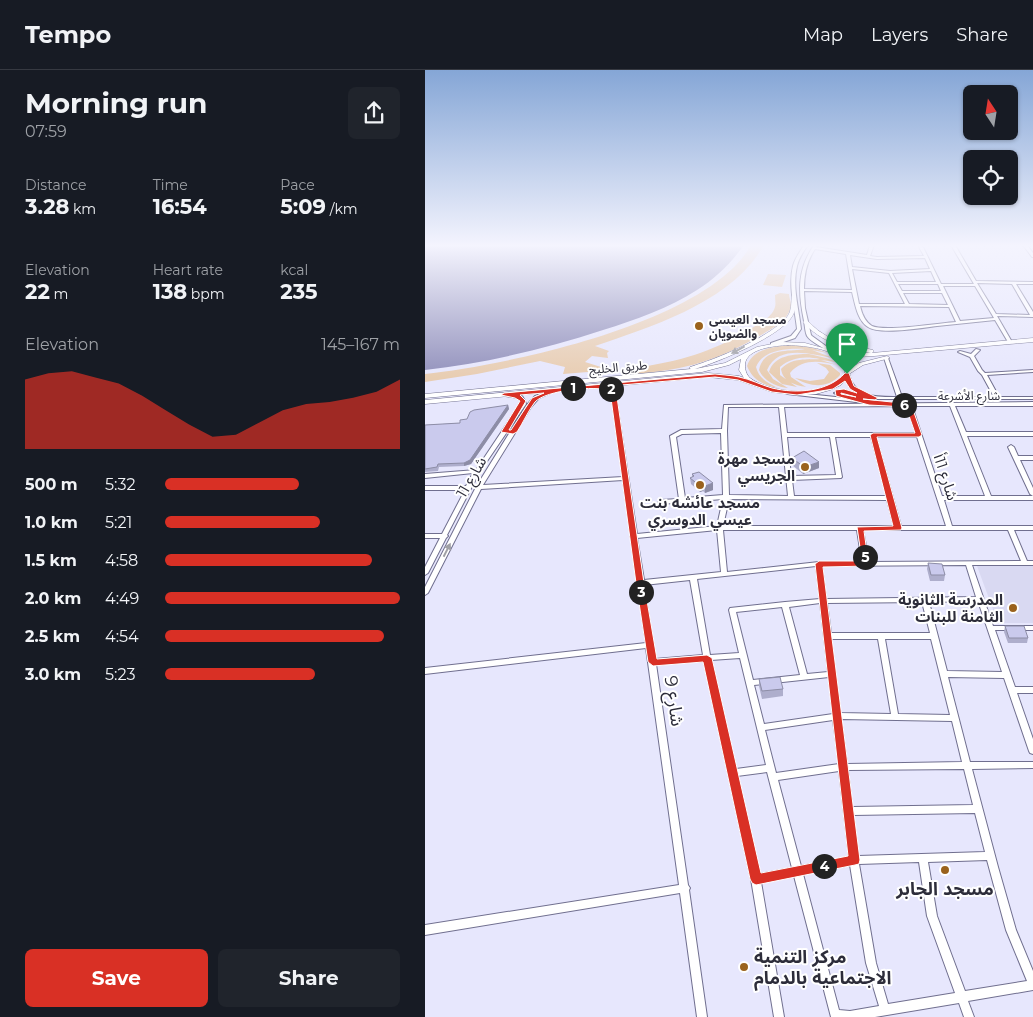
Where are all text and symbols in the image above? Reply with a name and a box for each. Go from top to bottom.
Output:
text: Tempo [25,20,111,49]
text: Map [803,24,843,46]
text: Layers [871,24,928,46]
text: Share [956,24,1008,46]
north arrow [963,85,1017,140]
map controls [963,85,1018,205]
text: Morning run [25,86,207,120]
button: share [348,87,400,139]
text: 07:59 [25,122,67,141]
button: locate [963,150,1018,205]
text: Distance [25,176,87,194]
text: Time [153,176,188,194]
text: Pace [280,176,315,194]
text: 3.28 [25,194,69,219]
text: 16:54 [153,194,207,219]
text: 5:09 [280,194,326,219]
text: km [69,200,96,218]
text: /km [326,200,358,218]
text: Elevation [25,261,90,279]
text: Heart rate [153,261,223,279]
text: kcal [280,261,308,279]
text: 22 [25,279,50,304]
text: 138 [153,279,187,304]
text: 235 [280,279,317,304]
text: m [50,285,68,303]
text: bpm [187,285,225,303]
place label: مسجد العيسى والضويان [709,312,787,341]
marker: مسجد العيسى والضويان [693,320,705,332]
pin [826,323,868,374]
icon: arrive [833,330,861,358]
text: Elevation [25,335,99,354]
text: 145–167 m [321,335,400,354]
one-way arrow [731,346,745,354]
street label: طريق الخليج [588,357,648,379]
pin: 1 [561,376,585,400]
pin: 2 [599,376,623,402]
text: 1 [571,379,576,397]
text: 2 [607,380,616,398]
street label: شارع الأشرعة [938,388,1000,405]
pin: 6 [891,392,917,418]
text: 6 [900,396,909,414]
place label: مسجد مهرة الجريسي [718,449,795,487]
street label: شارع 11أ [927,451,962,504]
street label: شارع 11 [452,453,493,502]
marker: مسجد مهرة الجريسي [799,461,811,473]
text: 500 m [25,475,78,494]
text: 5:32 [105,475,135,494]
marker: مسجد عائشه بنت عيسي الدوسري [694,479,706,491]
place label: مسجد عائشه بنت عيسي الدوسري [640,493,760,531]
text: 1.0 km [25,513,78,532]
text: 5:21 [105,513,132,532]
one-way arrow [443,542,451,557]
pin: 5 [853,544,877,570]
text: 5 [861,548,870,566]
text: 1.5 km [25,551,77,570]
text: 4:58 [105,551,138,570]
pin: 3 [629,580,653,604]
text: 3 [637,583,646,601]
text: 2.0 km [25,589,81,608]
text: 4:49 [105,589,139,608]
place label: المدرسة الثانوية الثامنة للبنات [898,590,1003,626]
marker: المدرسة الثانوية الثامنة للبنات [1007,602,1019,614]
text: 2.5 km [25,627,80,646]
text: 4:54 [105,627,139,646]
text: 3.0 km [25,665,81,684]
text: 5:23 [105,665,136,684]
street label: شارع 9 [657,674,688,728]
pin: 4 [811,854,837,878]
text: 4 [820,857,829,875]
marker: مسجد الجابر [939,864,951,876]
place label: مسجد الجابر [895,878,994,900]
place label: مركز التنمية الاجتماعية بالدمام [754,946,892,991]
button: Save [25,949,208,1007]
button: Share [218,949,400,1007]
marker: مركز التنمية الاجتماعية بالدمام [738,961,750,973]

